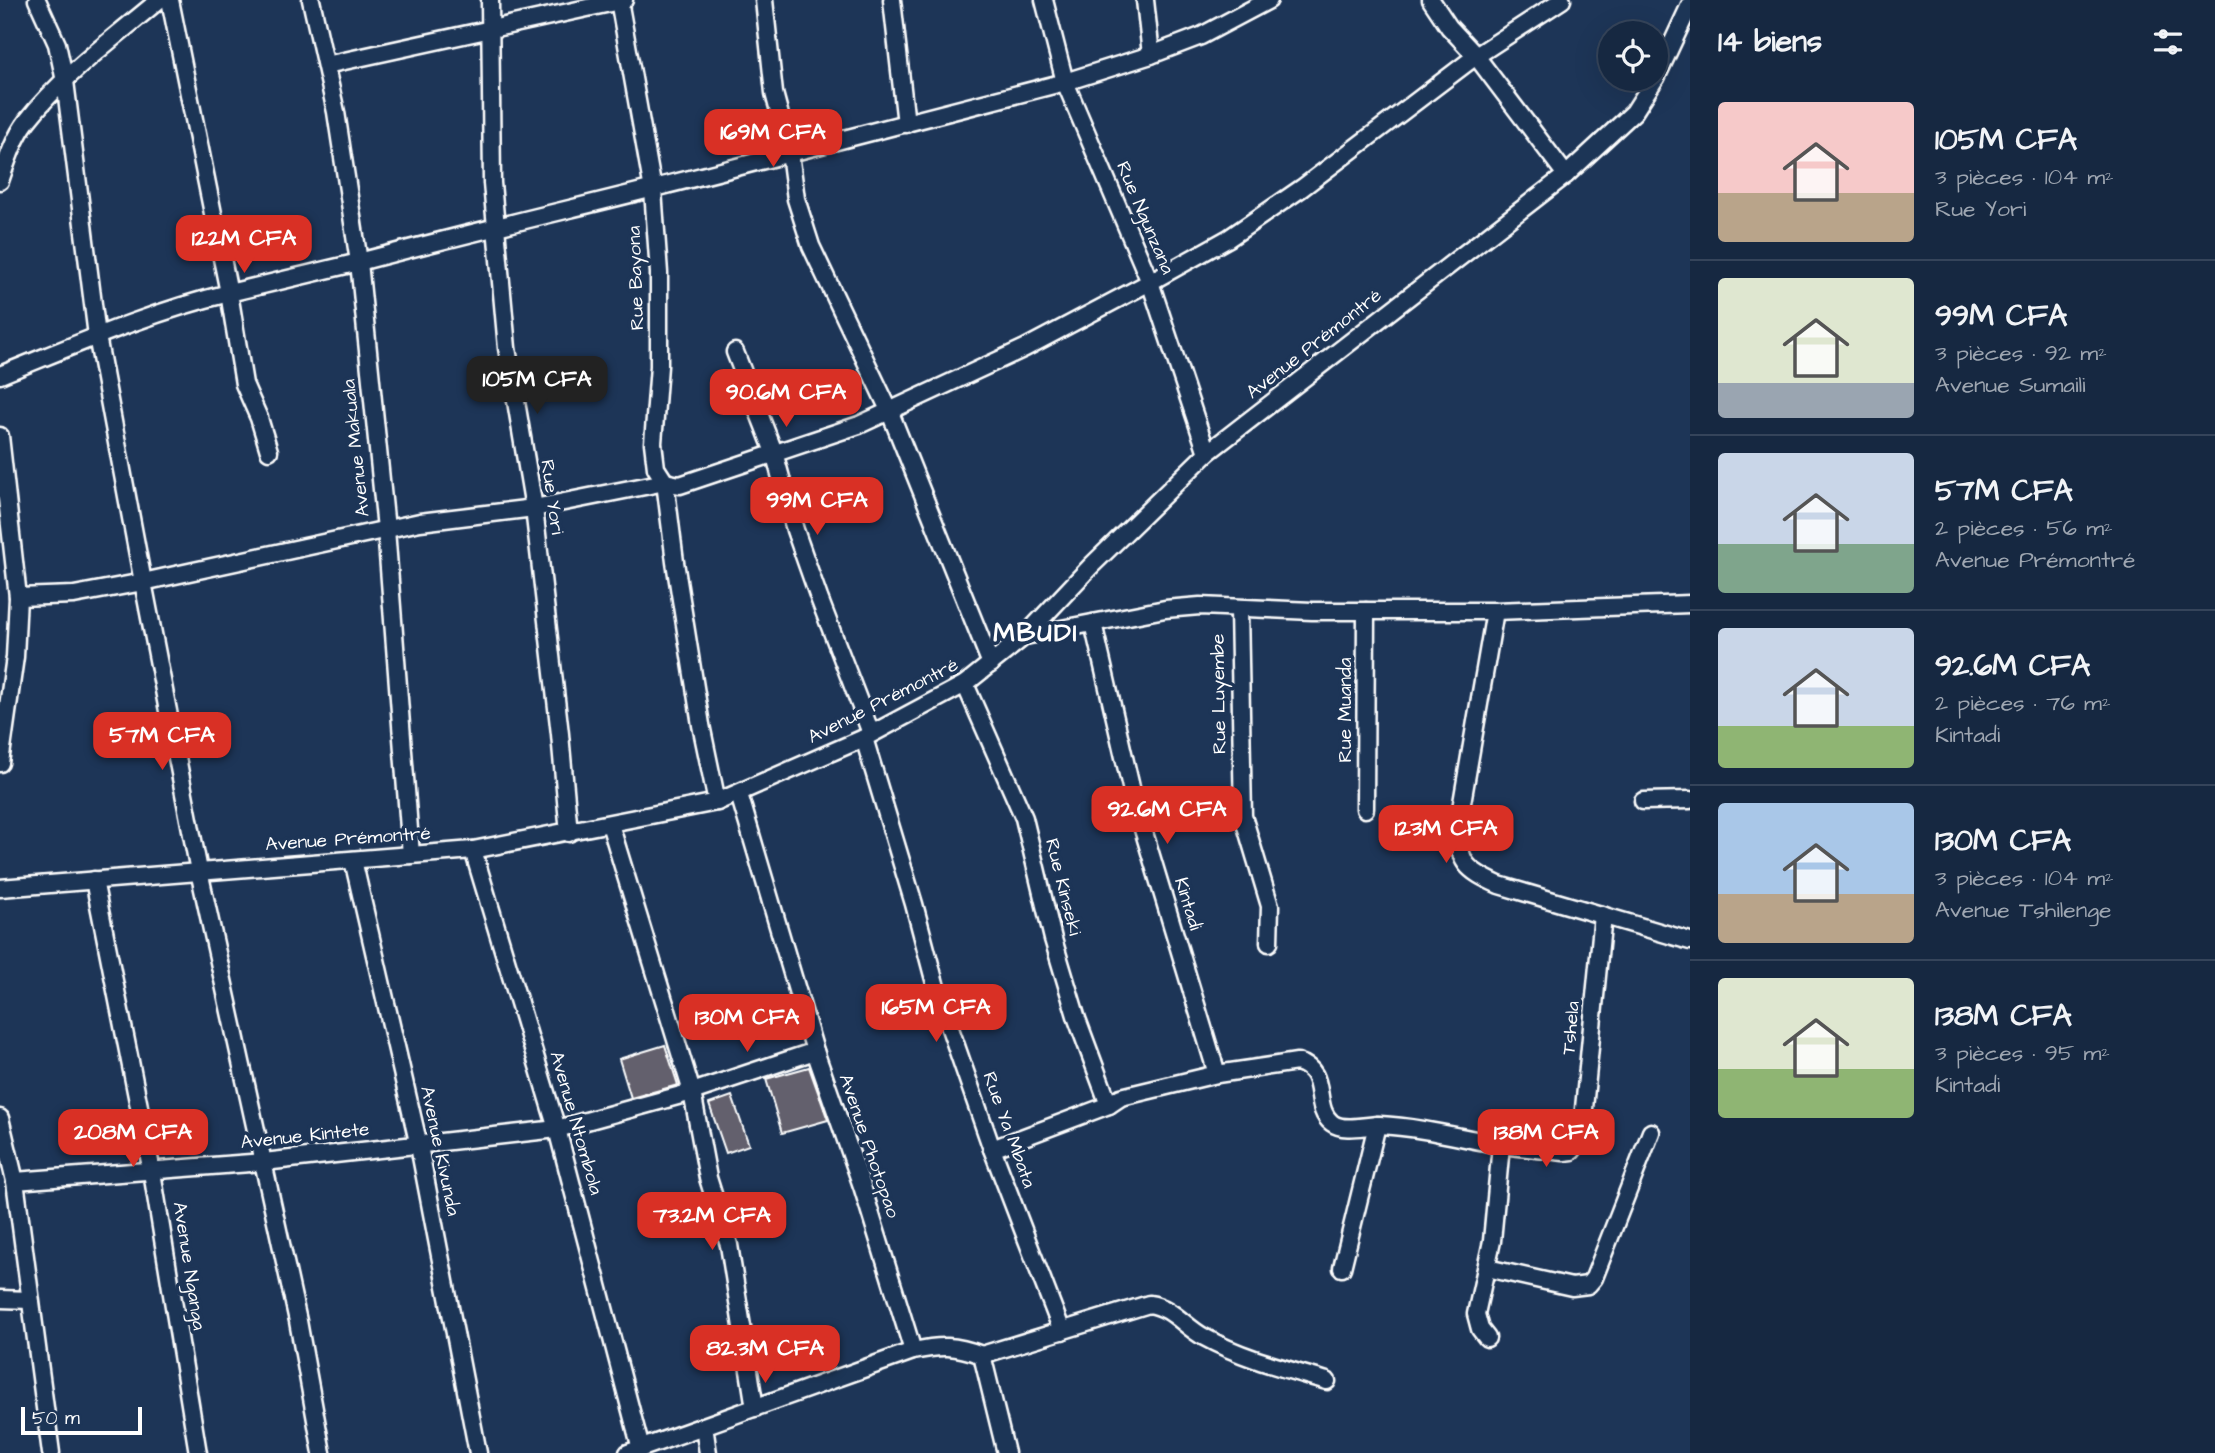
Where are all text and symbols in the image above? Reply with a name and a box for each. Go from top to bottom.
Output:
map controls [1598,21,1668,91]
button: locate [1598,21,1668,91]
text: 14 biens [1718,21,1822,63]
icon: filters [2149,23,2187,61]
pin: 169M CFA [701,110,845,169]
text: 169M CFA [720,116,826,148]
text: 105M CFA [1935,119,2077,161]
icon: home [1774,130,1858,214]
street label: Rue Ngunzana [1108,157,1181,279]
text: 3 pièces · 104 m² [1935,161,2114,193]
text: Rue Yori [1935,193,2026,225]
pin: 122M CFA [172,216,316,275]
text: 122M CFA [192,222,296,254]
street label: Rue Bayona [621,225,652,331]
street label: Avenue Prémontré [1240,282,1388,406]
text: 99M CFA [1935,295,2067,337]
icon: home [1774,306,1858,390]
text: 3 pièces · 92 m² [1935,337,2107,369]
pin: 105M CFA [465,356,609,416]
text: 105M CFA [483,363,591,395]
text: Avenue Sumaili [1935,369,2086,401]
pin: 90.6M CFA [706,370,866,429]
text: 90.6M CFA [726,376,846,408]
street label: Avenue Makuala [335,377,377,518]
street label: Rue Yori [533,458,571,536]
text: 57M CFA [1935,470,2073,512]
pin: 99M CFA [752,477,882,537]
icon: home [1774,481,1858,565]
text: 99M CFA [766,484,868,516]
text: 2 pièces · 56 m² [1935,512,2113,544]
text: Avenue Prémontré [1935,544,2136,576]
district label: MBUDI [993,615,1079,651]
street label: Rue Luyembe [1204,634,1235,754]
text: 92.6M CFA [1935,645,2090,687]
street label: Avenue Prémontré [803,651,963,751]
icon: home [1774,656,1858,740]
street label: Rue Muanda [1332,657,1359,763]
text: 2 pièces · 76 m² [1935,687,2111,719]
pin: 57M CFA [97,712,227,772]
text: 57M CFA [109,719,215,751]
text: Kintadi [1935,719,2000,751]
pin: 92.6M CFA [1087,786,1247,846]
text: 92.6M CFA [1107,793,1227,825]
pin: 123M CFA [1374,806,1518,865]
text: 123M CFA [1395,812,1497,844]
street label: Avenue Prémontré [264,820,432,858]
text: 130M CFA [1935,820,2071,862]
icon: home [1774,831,1858,915]
street label: Rue Kinseki [1038,836,1088,939]
text: 3 pièces · 104 m² [1935,862,2114,894]
street label: Kintadi [1167,874,1209,934]
text: Avenue Tshilenge [1935,894,2112,926]
pin: 165M CFA [864,984,1008,1044]
text: 165M CFA [882,991,990,1023]
pin: 130M CFA [675,995,819,1054]
text: 138M CFA [1935,995,2072,1037]
street label: Tshela [1555,1000,1587,1056]
text: 130M CFA [695,1001,799,1033]
icon: home [1774,1006,1858,1090]
text: 3 pièces · 95 m² [1935,1037,2110,1069]
street label: Avenue Ntombola [543,1048,610,1198]
street label: Rue Ya Mbata [975,1068,1043,1192]
text: Kintadi [1935,1069,2000,1101]
street label: Avenue Photopao [832,1070,906,1222]
street label: Avenue Kivunda [413,1084,467,1219]
pin: 208M CFA [61,1110,205,1169]
pin: 138M CFA [1474,1110,1618,1169]
text: 208M CFA [74,1116,192,1148]
street label: Avenue Kintete [239,1116,371,1156]
text: 138M CFA [1494,1116,1598,1148]
pin: 73.2M CFA [632,1192,792,1252]
text: 73.2M CFA [653,1199,771,1231]
street label: Avenue Nganga [165,1200,213,1333]
pin: 82.3M CFA [685,1326,845,1385]
text: 82.3M CFA [706,1332,824,1364]
scale bar [21,1404,142,1436]
text: 50 m [32,1405,80,1432]

